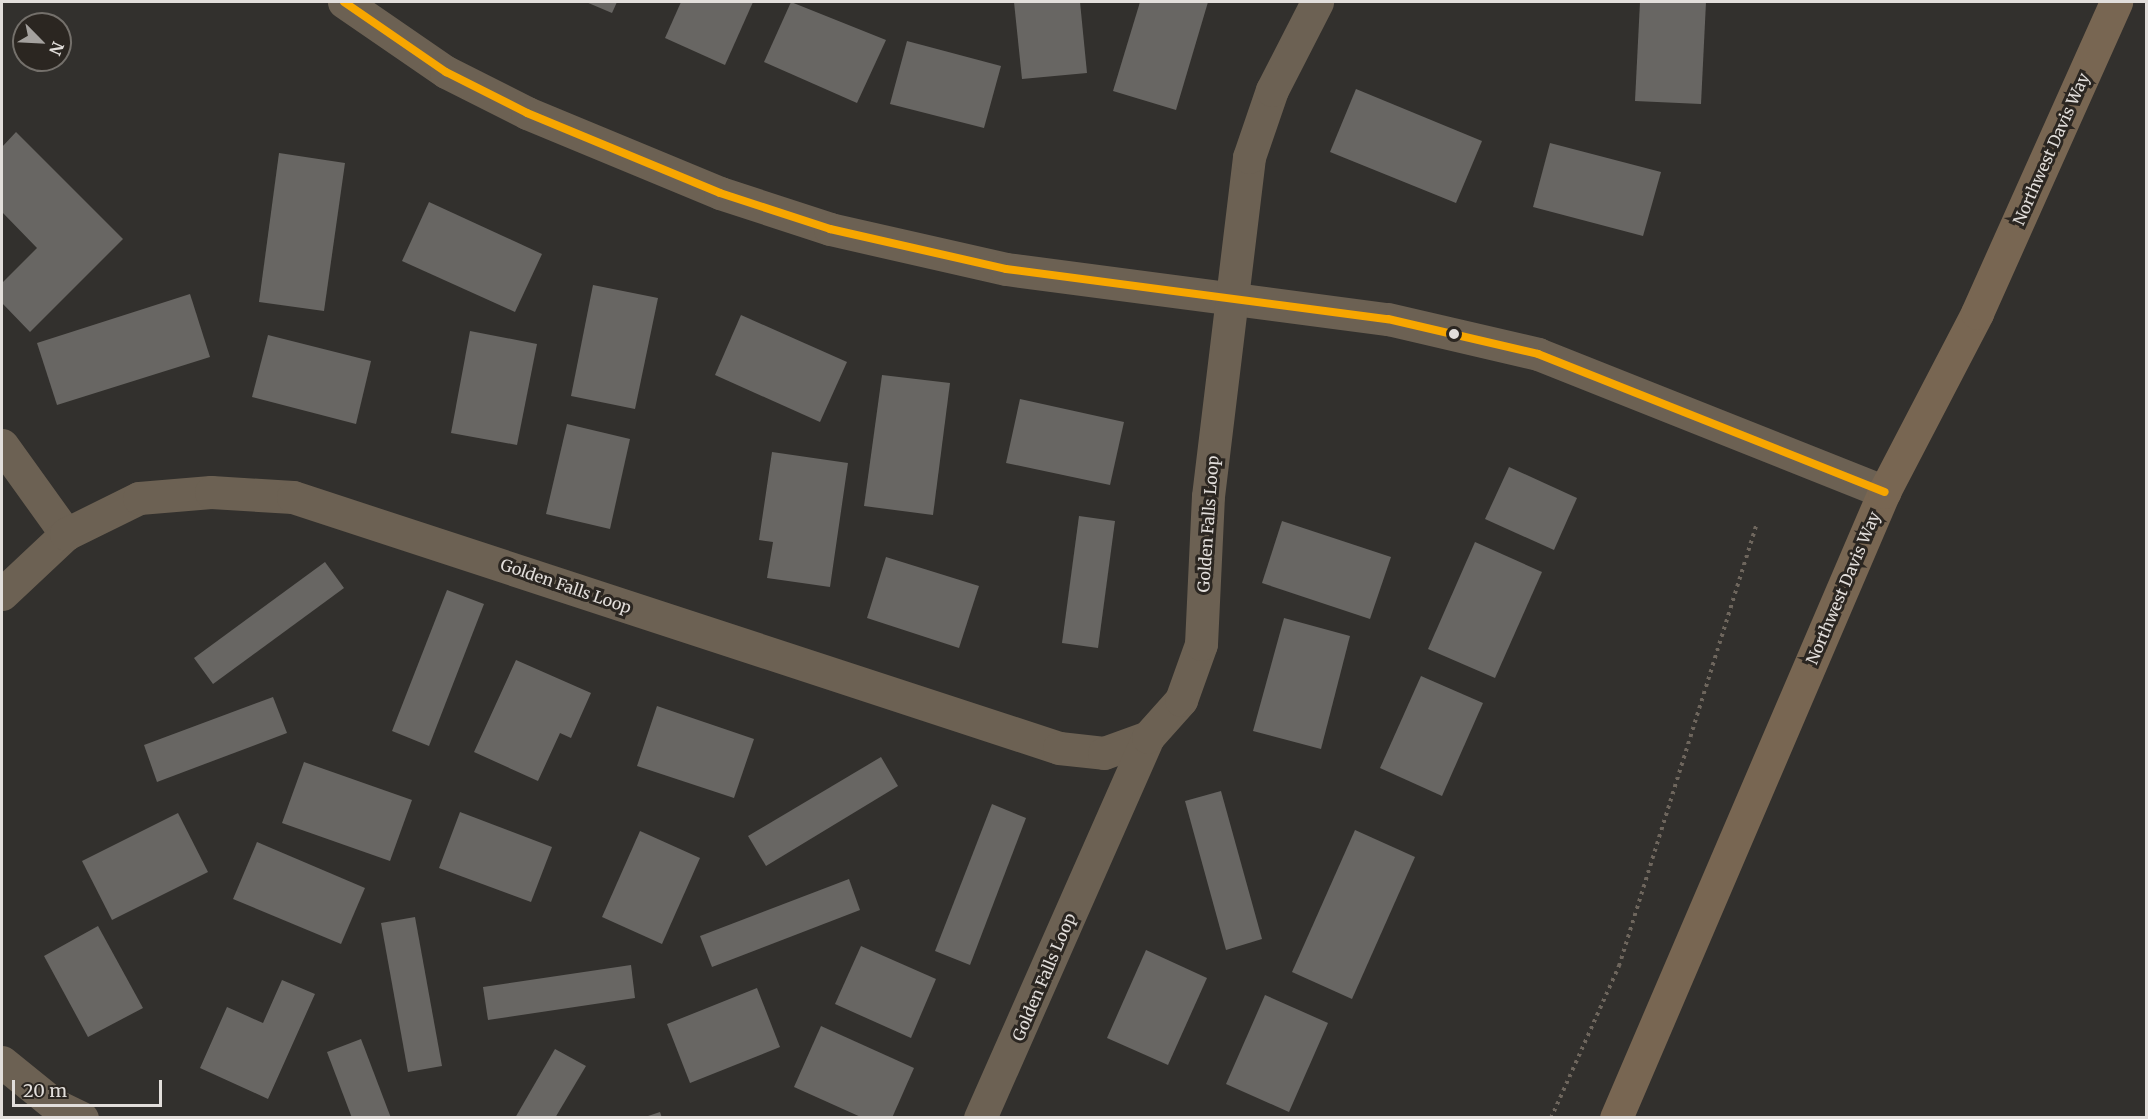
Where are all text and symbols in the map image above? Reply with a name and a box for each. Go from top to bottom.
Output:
north arrow [12,12,72,72]
text: N [45,39,68,58]
street label: Northwest Davis Way [2009,70,2093,228]
unlabelled marker [1448,328,1460,340]
street label: Golden Falls Loop [1194,455,1222,593]
street label: Northwest Davis Way [1802,509,1884,667]
street label: Golden Falls Loop [498,555,634,617]
street label: Golden Falls Loop [1008,910,1080,1044]
scale bar [15,1068,165,1106]
text: 20 m [23,1079,67,1102]

